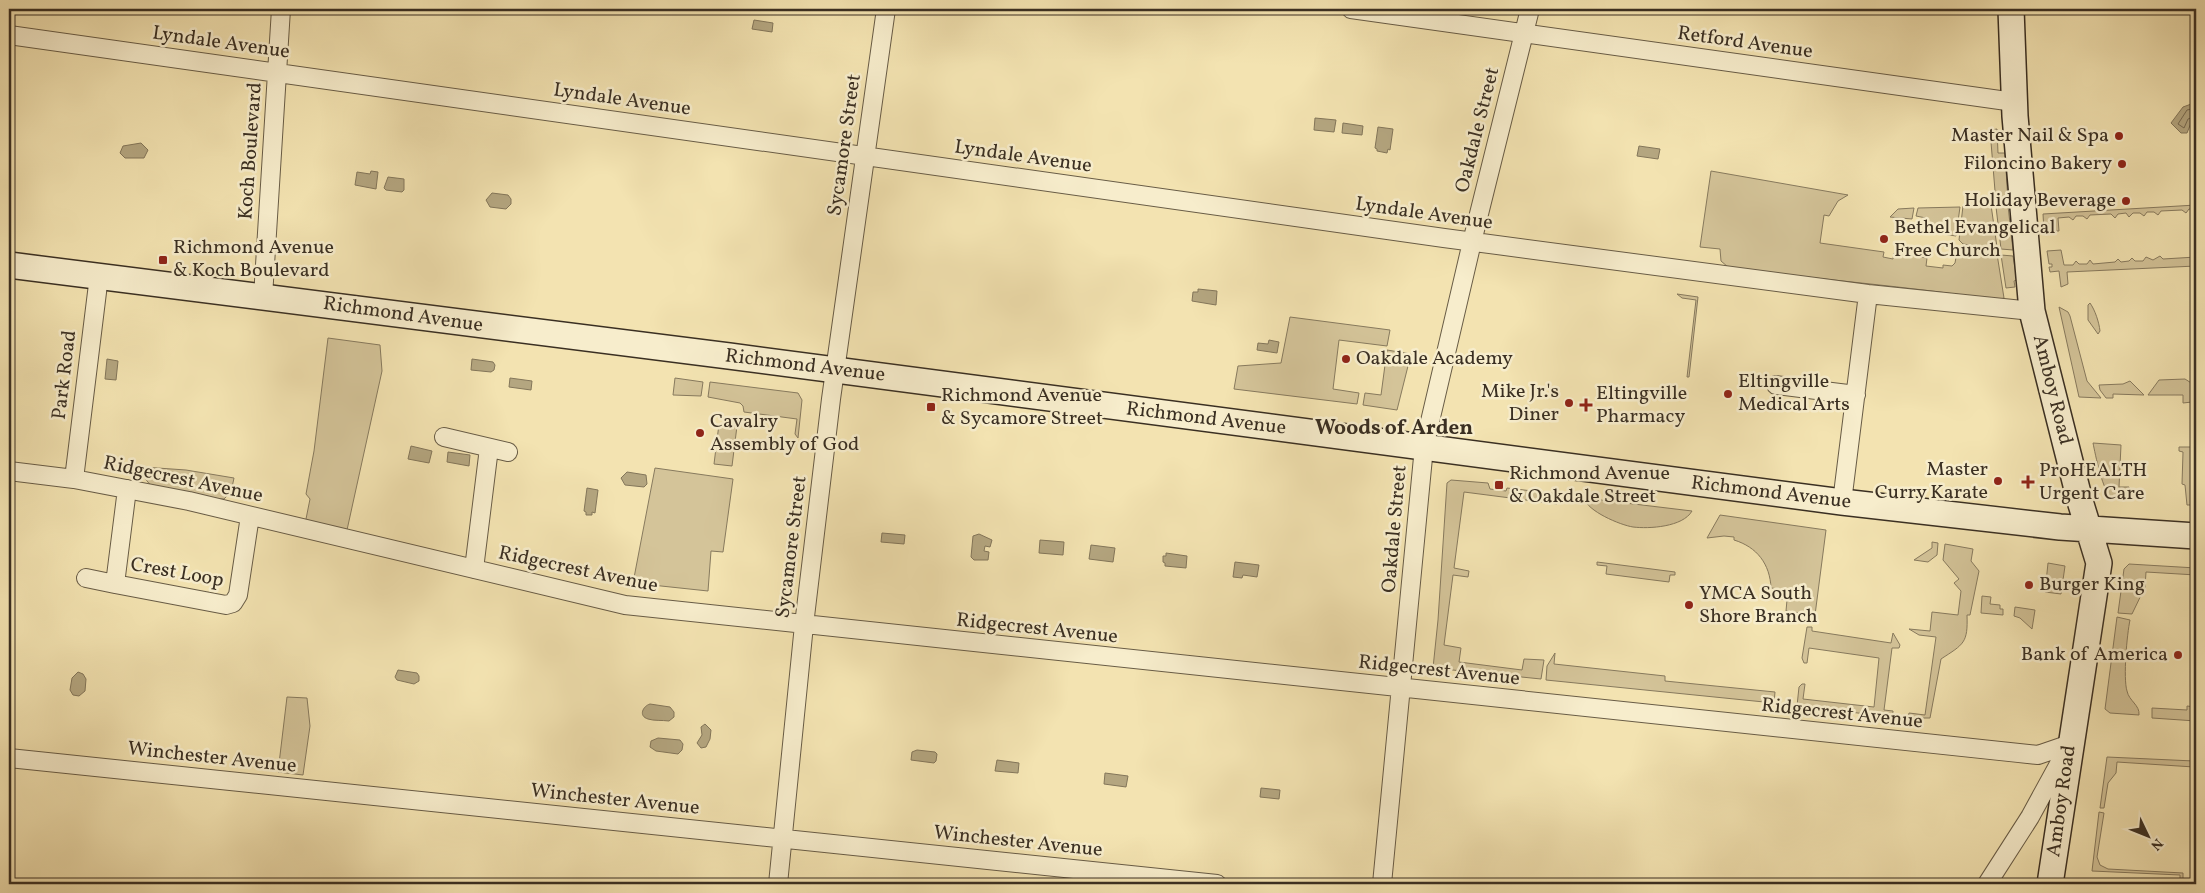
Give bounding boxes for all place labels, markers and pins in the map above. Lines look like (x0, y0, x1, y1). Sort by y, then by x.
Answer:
place label: Master Nail & Spa (1951, 122, 2109, 150)
marker: Master Nail & Spa (2113, 130, 2125, 142)
place label: Filoncino Bakery (1964, 150, 2112, 178)
marker: Filoncino Bakery (2116, 158, 2128, 170)
place label: Holiday Beverage (1964, 187, 2116, 215)
marker: Holiday Beverage (2120, 195, 2132, 207)
place label: Bethel Evangelical Free Church (1894, 214, 2055, 265)
marker: Bethel Evangelical Free Church (1878, 233, 1890, 245)
place label: Richmond Avenue & Koch Boulevard (173, 234, 334, 285)
marker: Richmond Avenue & Koch Boulevard (157, 254, 169, 266)
place label: Oakdale Academy (1356, 345, 1513, 373)
marker: Oakdale Academy (1340, 353, 1352, 365)
place label: Eltingville Medical Arts (1738, 368, 1850, 419)
place label: Mike Jr.'s Diner (1481, 378, 1559, 429)
place label: Eltingville Pharmacy (1596, 380, 1687, 431)
place label: Richmond Avenue & Sycamore Street (941, 382, 1103, 433)
marker: Eltingville Medical Arts (1722, 388, 1734, 400)
marker: Mike Jr.'s Diner (1563, 397, 1575, 409)
marker: Eltingville Pharmacy (1580, 399, 1592, 411)
marker: Richmond Avenue & Sycamore Street (925, 401, 937, 413)
place label: Cavalry Assembly of God (710, 408, 859, 459)
marker: Cavalry Assembly of God (694, 427, 706, 439)
place label: Master Curry Karate (1875, 456, 1988, 507)
place label: ProHEALTH Urgent Care (2039, 457, 2147, 508)
place label: Richmond Avenue & Oakdale Street (1509, 460, 1670, 511)
marker: Master Curry Karate (1992, 475, 2004, 487)
marker: ProHEALTH Urgent Care (2021, 475, 2035, 489)
marker: Richmond Avenue & Oakdale Street (1493, 479, 1505, 491)
place label: Burger King (2039, 571, 2145, 599)
marker: Burger King (2023, 579, 2035, 591)
place label: YMCA South Shore Branch (1699, 580, 1818, 631)
marker: YMCA South Shore Branch (1683, 599, 1695, 611)
place label: Bank of America (2021, 641, 2168, 669)
marker: Bank of America (2172, 649, 2184, 661)

